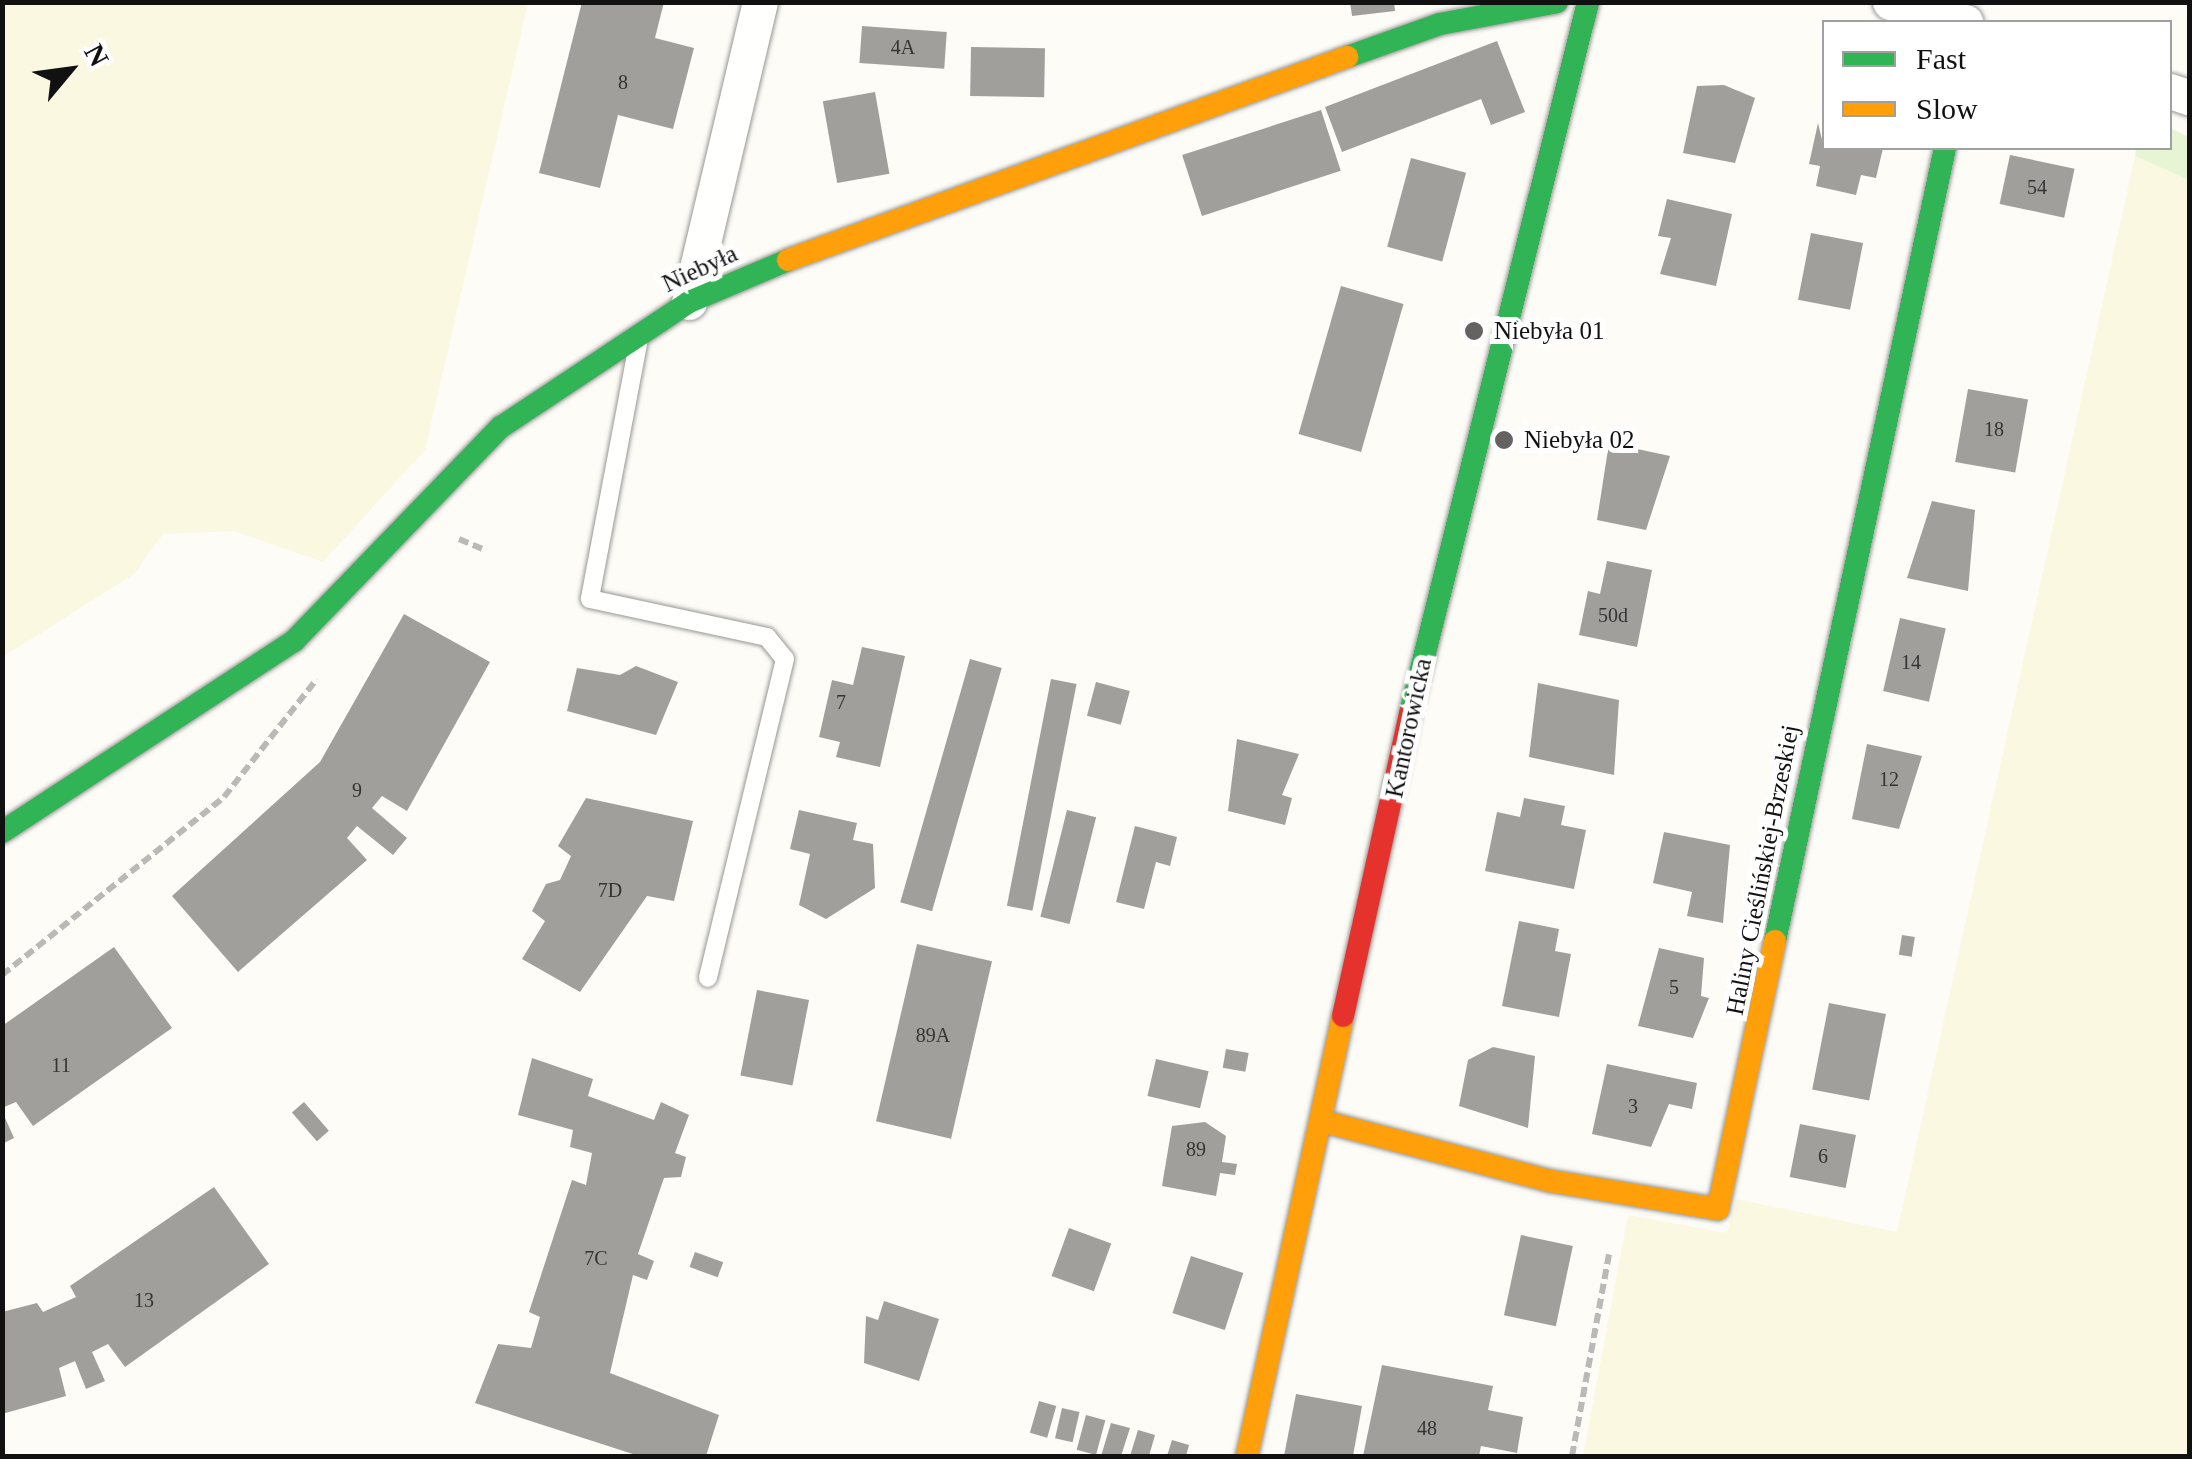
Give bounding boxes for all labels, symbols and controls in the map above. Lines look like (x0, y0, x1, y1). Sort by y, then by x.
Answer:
north arrow (20, 20, 120, 120)
legend (1822, 20, 2172, 150)
house number: 4A (891, 35, 915, 59)
text: N (78, 39, 115, 72)
text: Fast (1916, 42, 1966, 75)
house number: 8 (618, 70, 628, 94)
text: Slow (1916, 92, 1978, 125)
house number: 54 (2027, 175, 2047, 199)
street label: Niebyła (658, 239, 742, 299)
place label: Niebyła 01 (1494, 316, 1604, 346)
marker: Niebyła 01 (1463, 320, 1485, 342)
house number: 18 (1984, 417, 2004, 441)
place label: Niebyła 02 (1524, 425, 1634, 455)
marker: Niebyła 02 (1493, 429, 1515, 451)
house number: 50d (1598, 603, 1628, 627)
house number: 14 (1901, 650, 1921, 674)
street label: Kantorowicka (1380, 656, 1438, 800)
house number: 7 (836, 690, 846, 714)
street label: Haliny Cieślińskiej-Brzeskiej (1720, 722, 1806, 1018)
house number: 12 (1879, 767, 1899, 791)
house number: 9 (352, 778, 362, 802)
house number: 7D (598, 878, 622, 902)
house number: 5 (1669, 975, 1679, 999)
house number: 89A (916, 1023, 950, 1047)
house number: 11 (51, 1053, 71, 1077)
house number: 3 (1628, 1094, 1638, 1118)
house number: 89 (1186, 1137, 1206, 1161)
house number: 6 (1818, 1144, 1828, 1168)
house number: 7C (584, 1246, 608, 1270)
house number: 13 (134, 1288, 154, 1312)
house number: 48 (1417, 1416, 1437, 1440)

